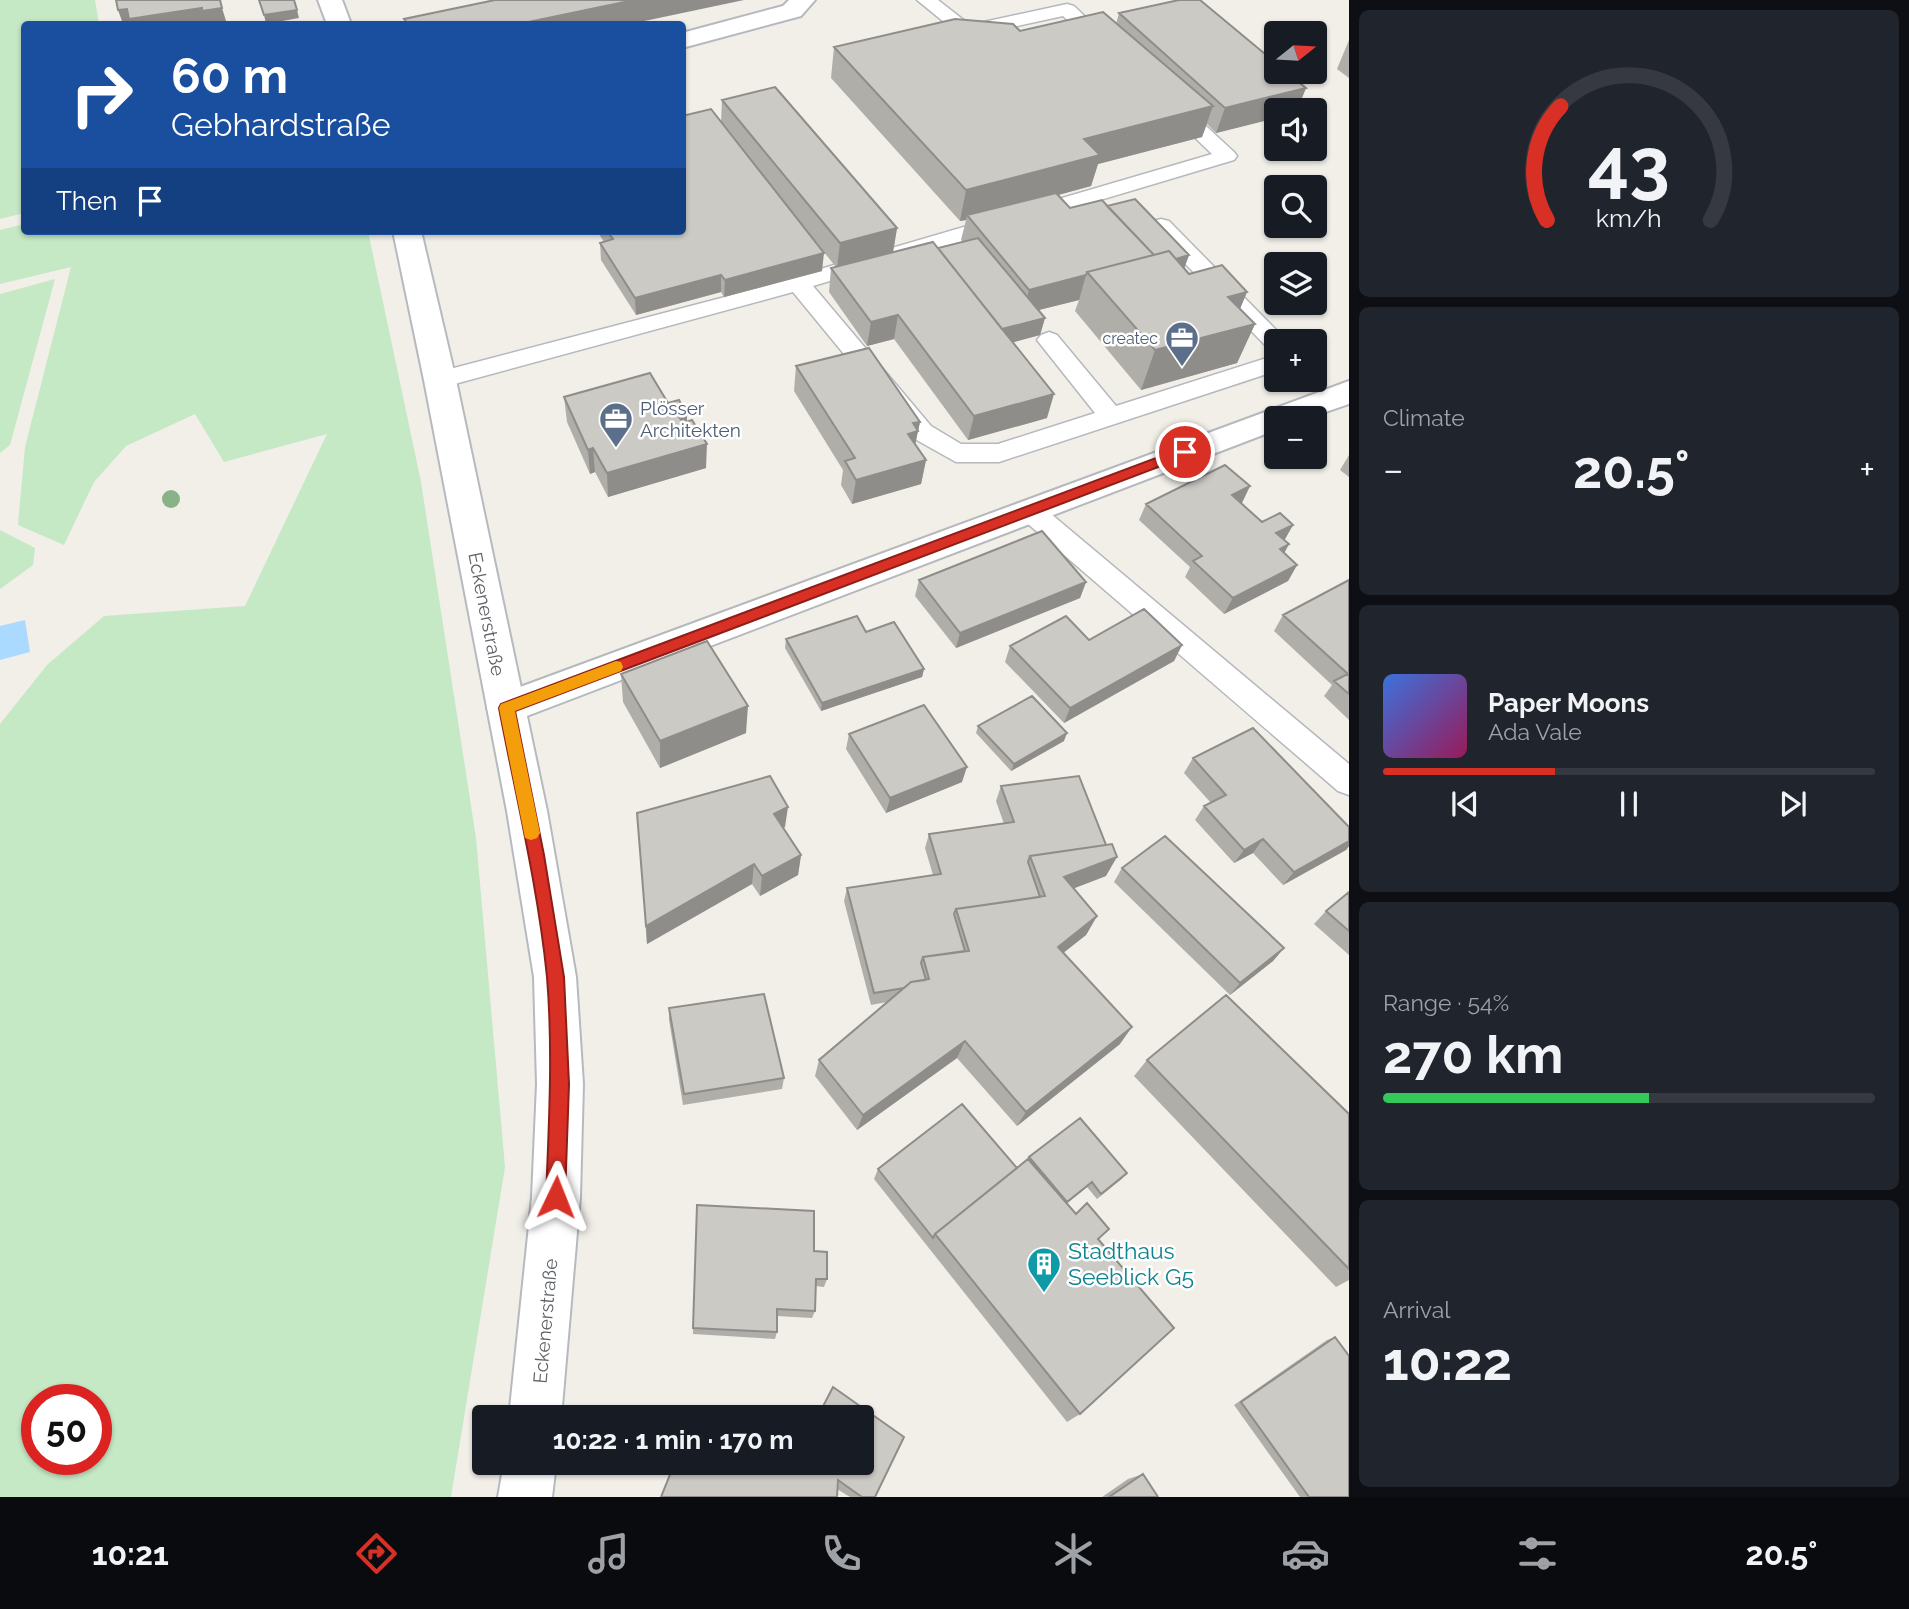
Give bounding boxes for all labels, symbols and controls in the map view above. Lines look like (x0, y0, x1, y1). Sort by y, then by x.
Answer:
north arrow (1264, 21, 1326, 84)
map controls (1264, 21, 1327, 469)
text: 60 m (171, 47, 288, 104)
icon: right (56, 49, 147, 140)
button: sound (1264, 98, 1327, 161)
text: Gebhardstraße (171, 106, 390, 143)
text: 43 (1588, 122, 1670, 207)
button: search (1264, 175, 1327, 238)
icon: arrive (131, 182, 169, 220)
text: Then (56, 186, 117, 216)
text: km/h (1596, 203, 1662, 233)
button: layers (1264, 252, 1327, 315)
office icon: createc (1163, 319, 1201, 368)
place label: createc (1102, 329, 1158, 348)
button: + (1264, 329, 1327, 392)
place label: Plösser Architekten (640, 397, 741, 441)
office icon: Plösser Architekten (597, 400, 635, 449)
text: Climate (1383, 404, 1465, 431)
button: − (1264, 406, 1327, 469)
pin (1155, 422, 1215, 482)
icon: arrive (1166, 433, 1204, 471)
text: 20.5° (1573, 439, 1690, 500)
text: − (1383, 447, 1403, 492)
text: + (1859, 447, 1875, 492)
street label: Eckenerstraße (464, 550, 510, 678)
text: Paper Moons (1488, 688, 1649, 718)
text: Ada Vale (1488, 718, 1582, 745)
icon: previous (1446, 785, 1484, 823)
icon: pause (1610, 785, 1648, 823)
icon: next (1774, 785, 1812, 823)
text: Range · 54% (1383, 989, 1509, 1016)
text: 270 km (1383, 1024, 1563, 1085)
position arrow (519, 1160, 593, 1234)
place label: Stadthaus Seeblick G5 (1068, 1237, 1194, 1290)
building icon: Stadthaus Seeblick G5 (1025, 1245, 1063, 1294)
street label: Eckenerstraße (529, 1258, 561, 1384)
text: Arrival (1383, 1296, 1450, 1323)
text: 10:22 (1383, 1331, 1512, 1392)
speed limit sign: 50 (21, 1384, 112, 1475)
text: 10:22 · 1 min · 170 m (553, 1425, 793, 1455)
icon: directions (352, 1529, 401, 1578)
icon: music (584, 1529, 633, 1578)
icon: phone (817, 1529, 866, 1578)
icon: climate (1049, 1529, 1098, 1578)
icon: car (1281, 1529, 1330, 1578)
icon: filters (1513, 1529, 1562, 1578)
text: 10:21 (92, 1535, 169, 1572)
text: 20.5° (1746, 1535, 1817, 1572)

